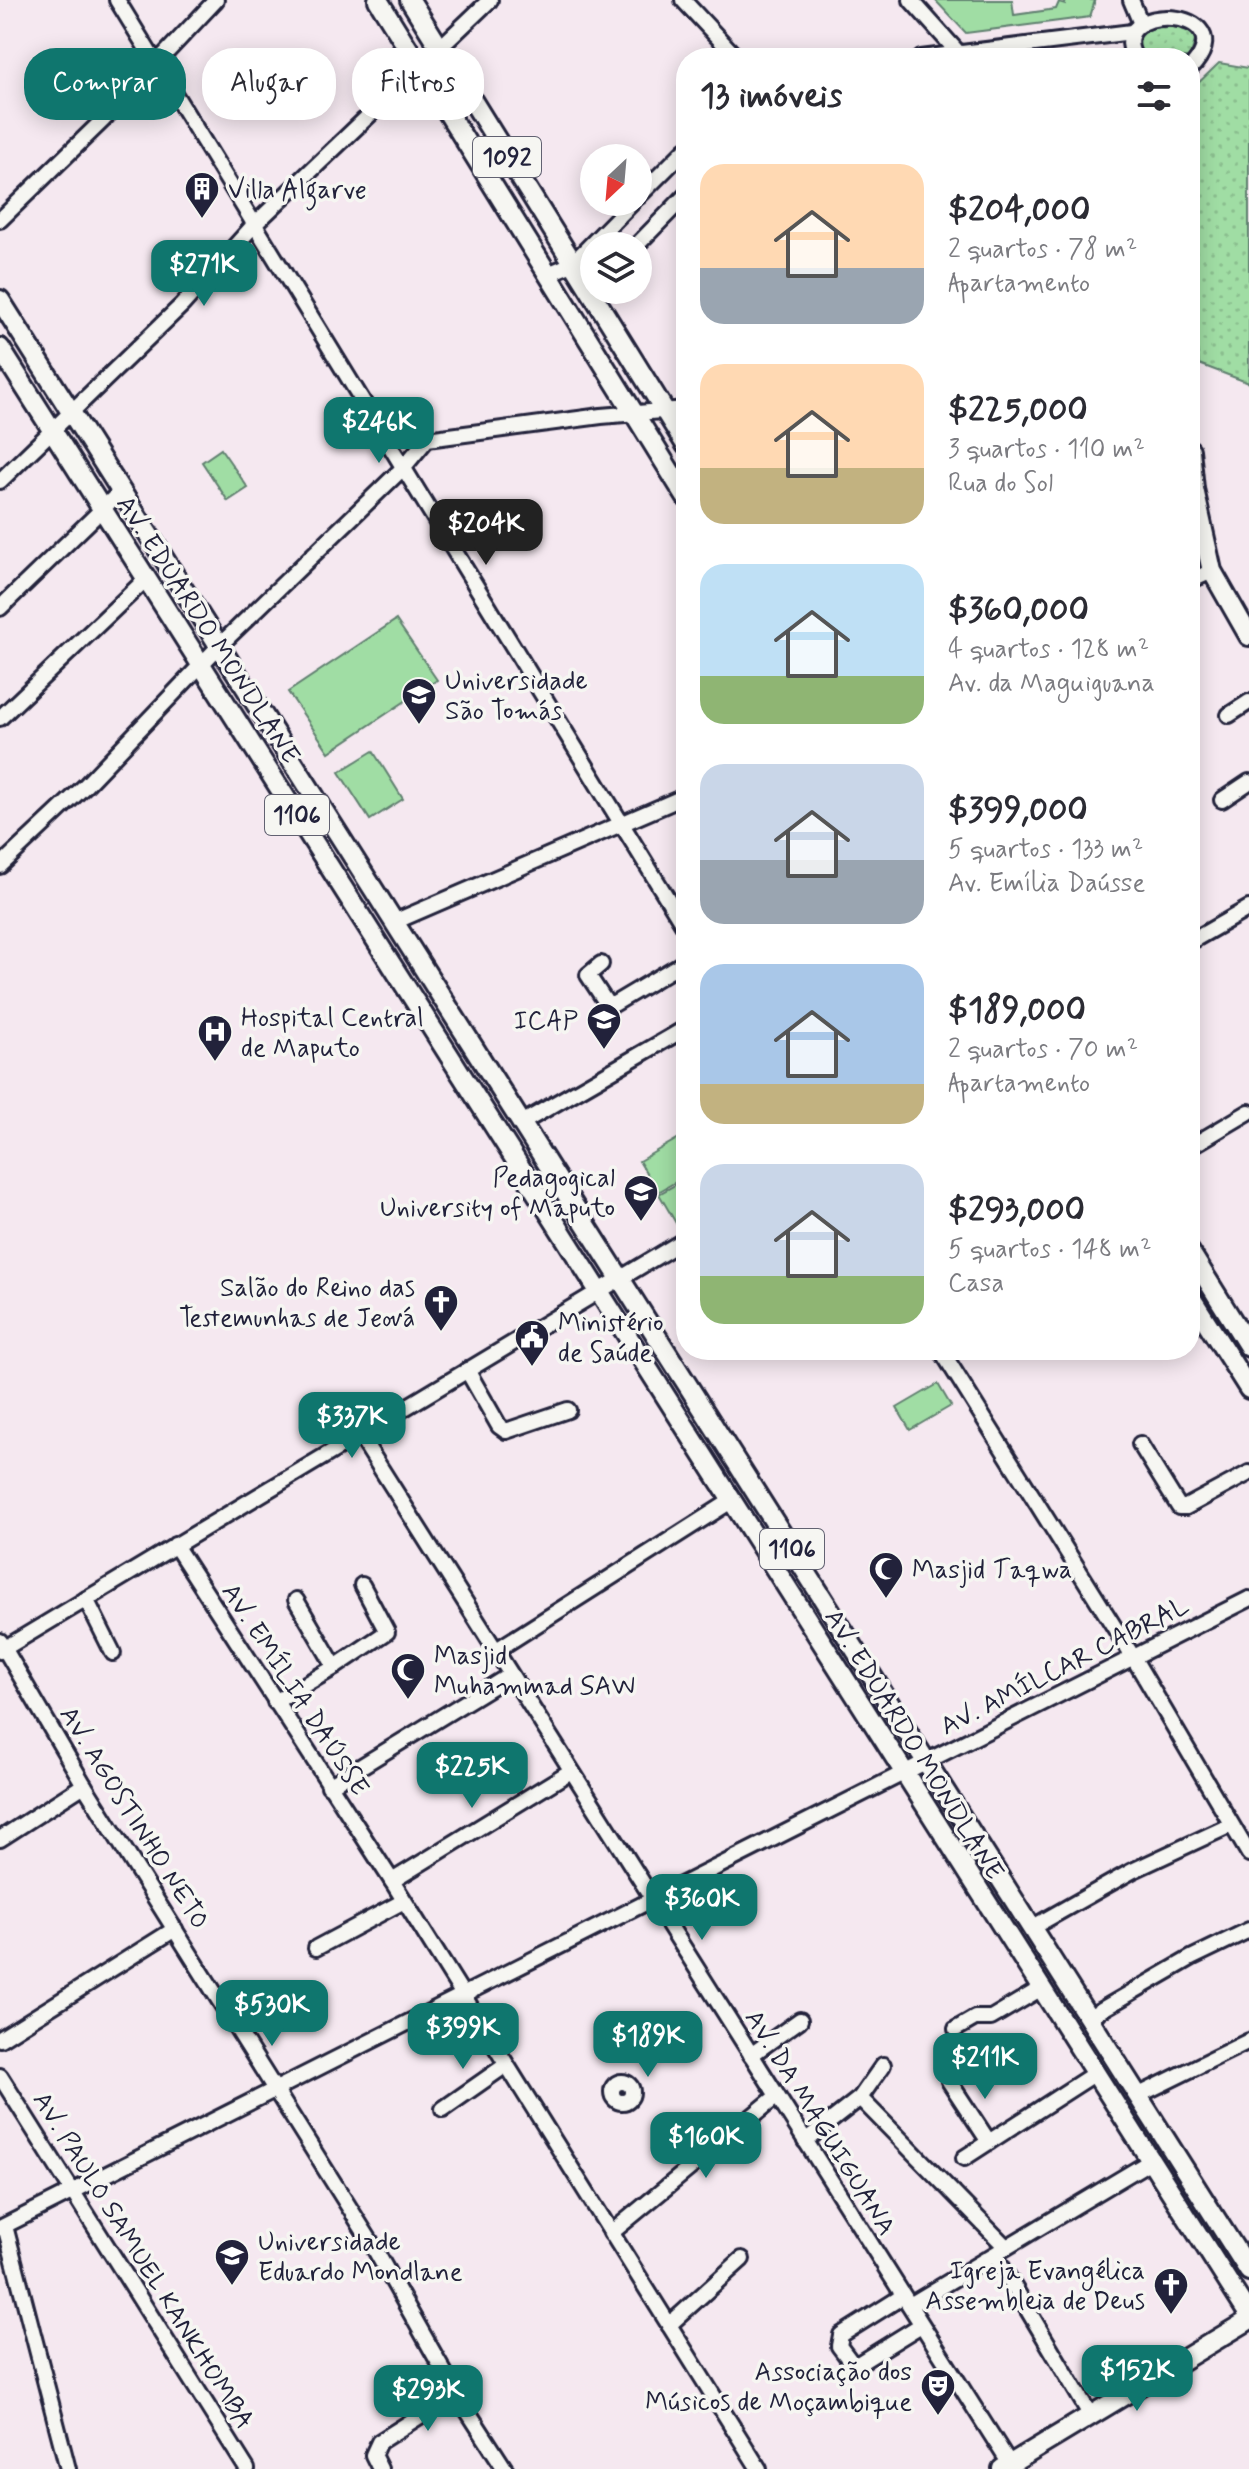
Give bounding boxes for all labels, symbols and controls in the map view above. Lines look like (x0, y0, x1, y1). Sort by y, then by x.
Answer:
chip: Comprar (24, 48, 186, 120)
chip: Alugar (202, 48, 336, 120)
chip: Filtros (352, 48, 484, 120)
text: 13 imóveis (700, 74, 842, 119)
icon: filters (1132, 74, 1176, 118)
road number: 1092 (473, 137, 541, 177)
north arrow (580, 144, 652, 216)
map controls (580, 144, 652, 304)
building icon: Villa Algarve (183, 170, 221, 220)
place label: Villa Algarve (228, 174, 367, 211)
text: $204,000 (948, 188, 1090, 233)
icon: home (764, 196, 860, 292)
button: layers (580, 232, 652, 304)
text: 2 quartos · 78 m² (948, 233, 1137, 267)
pin: $271K (148, 240, 260, 308)
text: $271K (169, 249, 239, 283)
text: Apartamento (948, 267, 1090, 301)
text: $225,000 (948, 388, 1088, 433)
icon: home (764, 396, 860, 492)
pin: $246K (323, 397, 435, 465)
text: $246K (342, 406, 416, 440)
text: 3 quartos · 110 m² (948, 433, 1145, 467)
text: Rua do Sol (948, 467, 1053, 501)
street label: AV. EDUARDO MONDLANE (108, 489, 307, 771)
pin: $204K (430, 499, 542, 567)
text: $204K (448, 508, 524, 542)
text: $360,000 (948, 588, 1089, 633)
icon: home (764, 596, 860, 692)
text: 4 quartos · 128 m² (948, 633, 1149, 667)
place label: Universidade São Tomás (445, 665, 588, 729)
text: Av. da Maguiguana (948, 667, 1155, 701)
school or university icon: Universidade São Tomás (400, 676, 438, 726)
text: $399,000 (948, 788, 1088, 833)
road number: 1106 (265, 795, 329, 835)
icon: home (764, 796, 860, 892)
text: 5 quartos · 133 m² (948, 833, 1143, 867)
text: Av. Emília Daússe (948, 867, 1145, 901)
text: $189,000 (948, 988, 1086, 1033)
icon: home (764, 996, 860, 1092)
school or university icon: ICAP (585, 1001, 623, 1051)
place label: Hospital Central de Maputo (241, 1002, 424, 1066)
place label: ICAP (514, 1005, 578, 1039)
hospital icon: Hospital Central de Maputo (196, 1013, 234, 1063)
text: 2 quartos · 70 m² (948, 1033, 1138, 1067)
text: Apartamento (948, 1067, 1090, 1101)
place label: Pedagogical University of Maputo (380, 1162, 615, 1226)
school or university icon: Pedagogical University of Maputo (622, 1173, 660, 1223)
text: $293,000 (948, 1188, 1085, 1233)
icon: home (764, 1196, 860, 1292)
text: 5 quartos · 148 m² (948, 1233, 1152, 1267)
text: Casa (948, 1267, 1004, 1301)
place label: Salão do Reino das Testemunhas de Jeová (179, 1272, 415, 1336)
church icon: Salão do Reino das Testemunhas de Jeová (422, 1283, 460, 1333)
place label: Ministério de Saúde (558, 1307, 664, 1371)
public building icon: Ministério de Saúde (513, 1318, 551, 1368)
pin: $337K (296, 1392, 408, 1460)
text: $337K (317, 1401, 387, 1435)
road number: 1106 (760, 1529, 824, 1569)
mosque icon: Masjid Taqwa (867, 1550, 905, 1600)
place label: Masjid Taqwa (912, 1554, 1072, 1588)
street label: AV. EMÍLIA DAÚSSE (213, 1577, 377, 1803)
street label: AV. AMÍLCAR CABRAL (934, 1588, 1195, 1744)
street label: AV. EDUARDO MONDLANE (816, 1603, 1011, 1887)
place label: Masjid Muhammad SAW (434, 1640, 635, 1704)
mosque icon: Masjid Muhammad SAW (389, 1651, 427, 1701)
street label: AV. AGOSTINHO NETO (51, 1700, 216, 1936)
pin: $225K (416, 1742, 528, 1810)
text: $225K (435, 1751, 509, 1785)
pin: $360K (646, 1874, 758, 1942)
text: $360K (664, 1883, 740, 1917)
pin: $530K (216, 1980, 328, 2048)
text: $530K (234, 1989, 310, 2023)
pin: $399K (407, 2003, 519, 2071)
street label: AV. DA MAGUIGUANA (736, 2004, 903, 2242)
pin: $189K (592, 2011, 704, 2079)
text: $399K (426, 2012, 500, 2046)
text: $189K (611, 2020, 685, 2054)
pin: $211K (929, 2033, 1041, 2101)
text: $211K (951, 2042, 1019, 2076)
street label: AV. PAULO SAMUEL KANKHOMBA (24, 2086, 261, 2436)
pin: $160K (650, 2112, 762, 2180)
text: $160K (668, 2121, 744, 2155)
place label: Universidade Eduardo Mondlane (258, 2226, 463, 2290)
school or university icon: Universidade Eduardo Mondlane (213, 2237, 251, 2287)
place label: Igreja Evangélica Assembleia de Deus (925, 2255, 1145, 2319)
church icon: Igreja Evangélica Assembleia de Deus (1152, 2266, 1190, 2316)
pin: $152K (1081, 2345, 1193, 2413)
text: $152K (1100, 2354, 1174, 2388)
place label: Associação dos Músicos de Moçambique (645, 2356, 912, 2420)
pin: $293K (372, 2365, 484, 2433)
theatre icon: Associação dos Músicos de Moçambique (919, 2367, 957, 2417)
text: $293K (392, 2374, 464, 2408)

